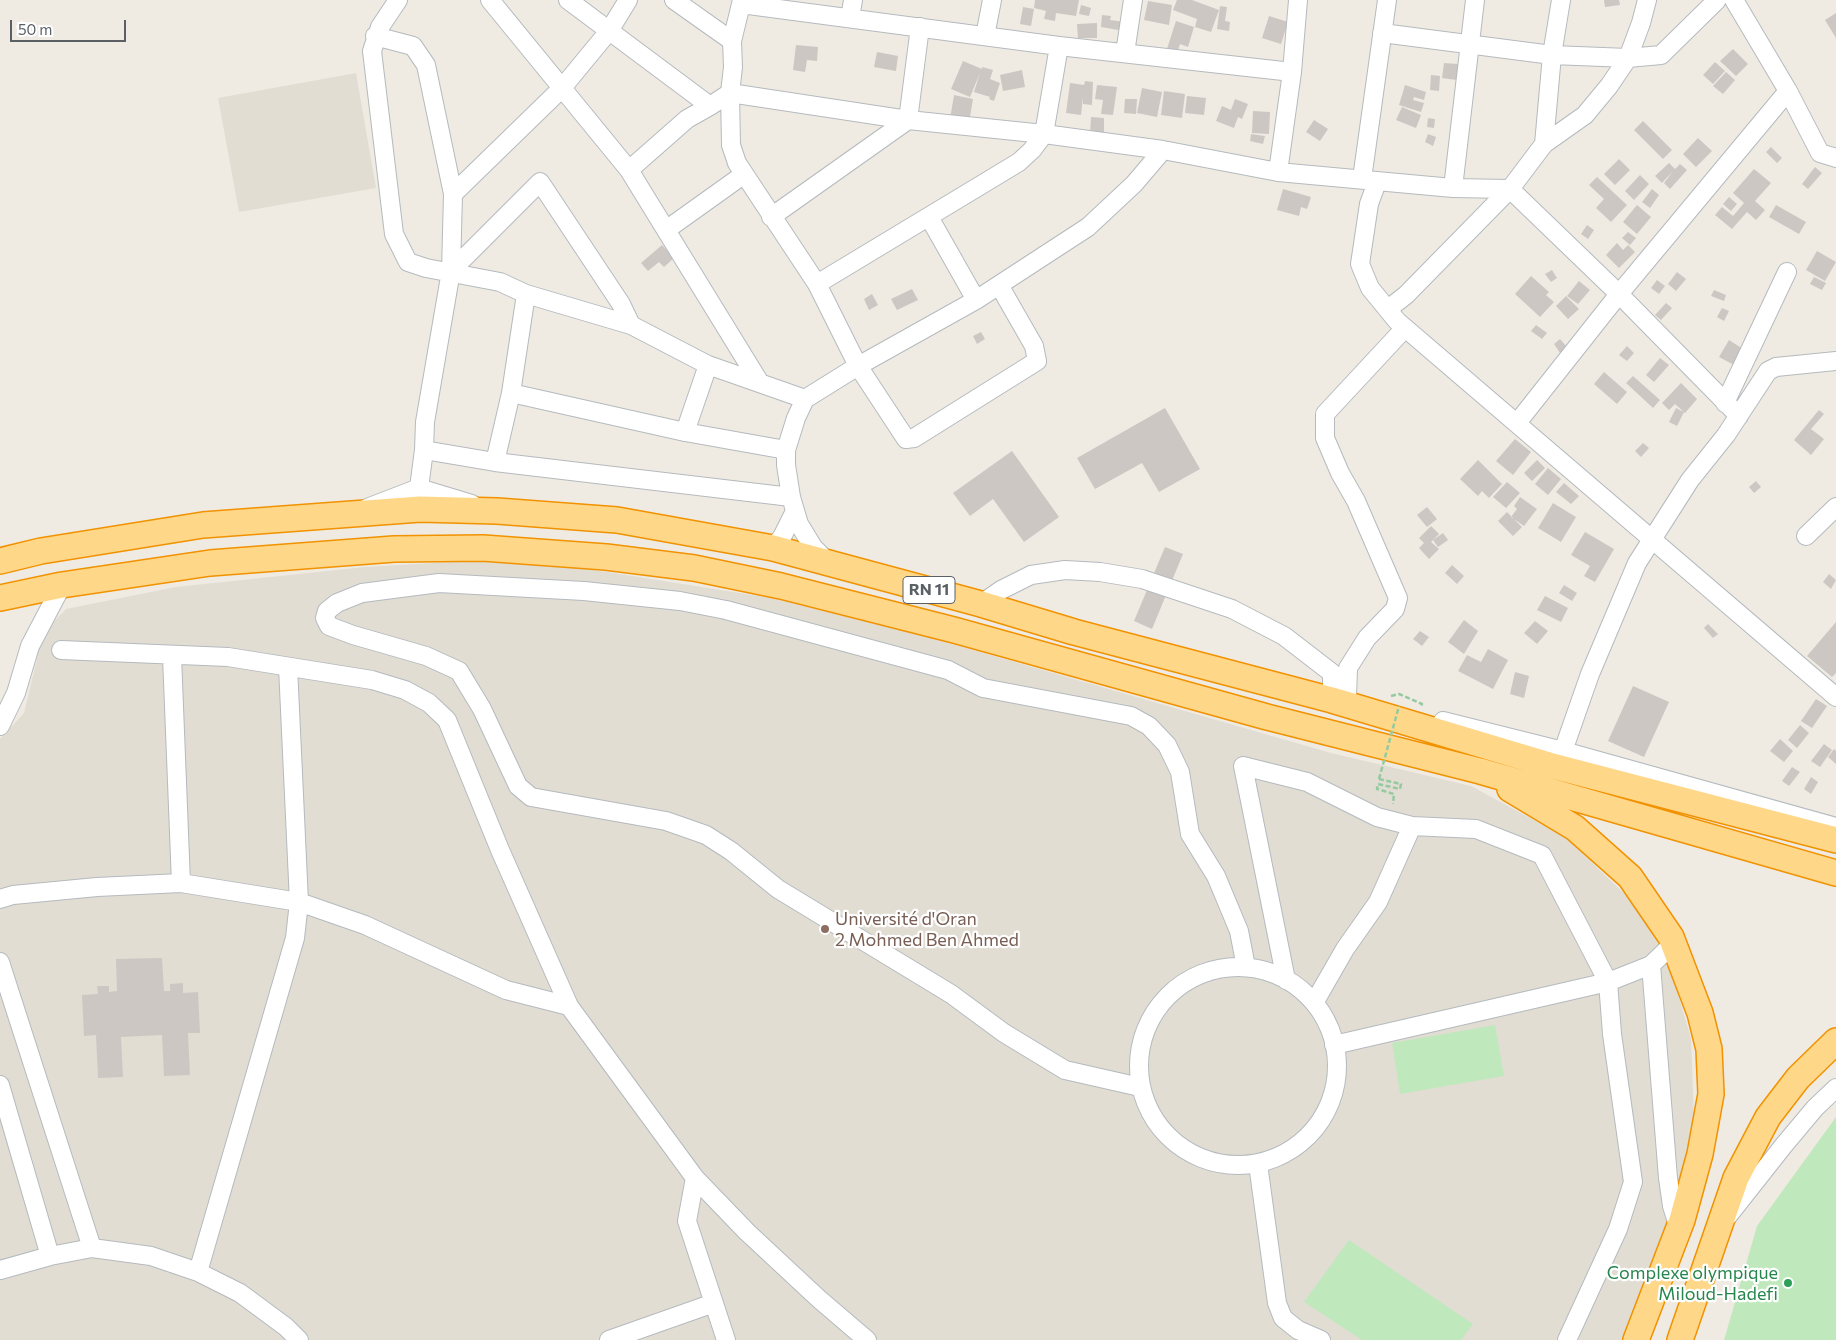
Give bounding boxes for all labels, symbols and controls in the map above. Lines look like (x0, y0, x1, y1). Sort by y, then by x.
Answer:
scale bar (12, 10, 129, 42)
text: 50 m (18, 20, 52, 38)
road number: RN 11 (903, 576, 955, 604)
place label: Université d'Oran 2 Mohmed Ben Ahmed (835, 908, 1019, 951)
marker: Université d'Oran 2 Mohmed Ben Ahmed (819, 923, 831, 935)
place label: Complexe olympique Miloud-Hadefi (1607, 1262, 1778, 1304)
marker: Complexe olympique Miloud-Hadefi (1782, 1277, 1794, 1289)

